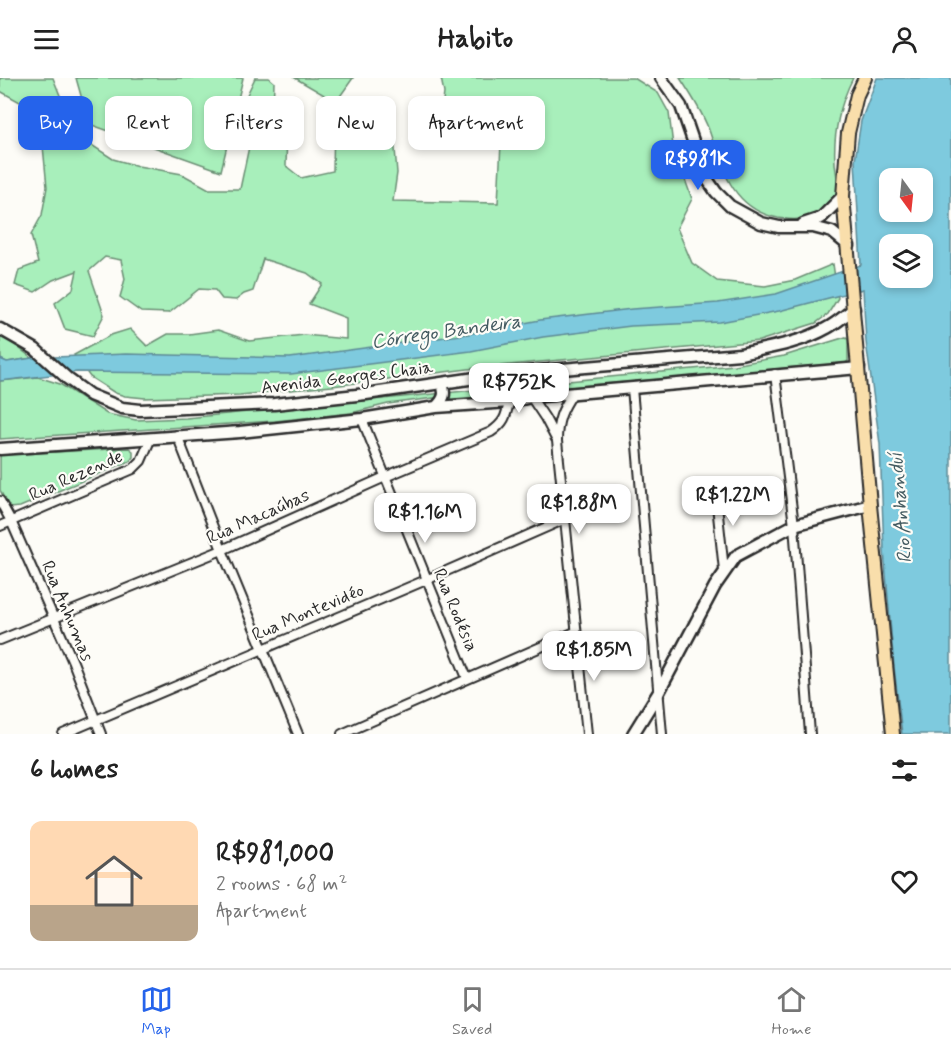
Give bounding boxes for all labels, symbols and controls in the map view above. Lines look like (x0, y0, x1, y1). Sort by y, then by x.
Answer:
text: Habito (438, 22, 513, 57)
icon: menu (30, 23, 63, 56)
icon: person (888, 23, 921, 56)
chip: Buy (18, 96, 93, 150)
chip: Rent (105, 96, 192, 150)
chip: Filters (204, 96, 304, 150)
chip: New (316, 96, 396, 150)
chip: Apartment (408, 96, 545, 150)
pin: R$981K (649, 140, 747, 191)
text: R$981K (665, 146, 731, 173)
north arrow (879, 168, 933, 222)
map controls (879, 168, 933, 288)
button: layers (879, 234, 933, 288)
water label: Córrego Bandeira (370, 308, 523, 358)
street label: Avenida Georges Chaia (260, 356, 435, 401)
pin: R$752K (470, 363, 568, 414)
text: R$752K (483, 369, 555, 396)
street label: Rua Rezende (25, 445, 127, 507)
water label: Rio Anhanduí (883, 449, 919, 564)
pin: R$1.22M (678, 476, 788, 527)
text: R$1.22M (696, 482, 770, 509)
street label: Rua Macaúbas (203, 484, 313, 550)
pin: R$1.88M (524, 484, 634, 535)
text: R$1.88M (541, 490, 617, 517)
pin: R$1.16M (370, 493, 480, 544)
text: R$1.16M (388, 499, 462, 526)
street label: Rua Anhumas (35, 557, 99, 665)
street label: Rua Rodésia (427, 565, 483, 655)
street label: Rua Montevidéo (248, 579, 368, 647)
pin: R$1.85M (539, 631, 649, 682)
text: R$1.85M (556, 637, 632, 664)
text: 6 homes (30, 753, 118, 787)
icon: filters (888, 754, 921, 787)
text: R$981,000 (216, 837, 334, 871)
icon: home (78, 845, 150, 917)
icon: heart (888, 865, 921, 898)
text: 2 rooms · 68 m² (216, 871, 347, 898)
text: Apartment (216, 898, 307, 925)
tab: Map (140, 983, 173, 1040)
tab: Saved (452, 983, 492, 1040)
tab: Home (772, 983, 811, 1040)

